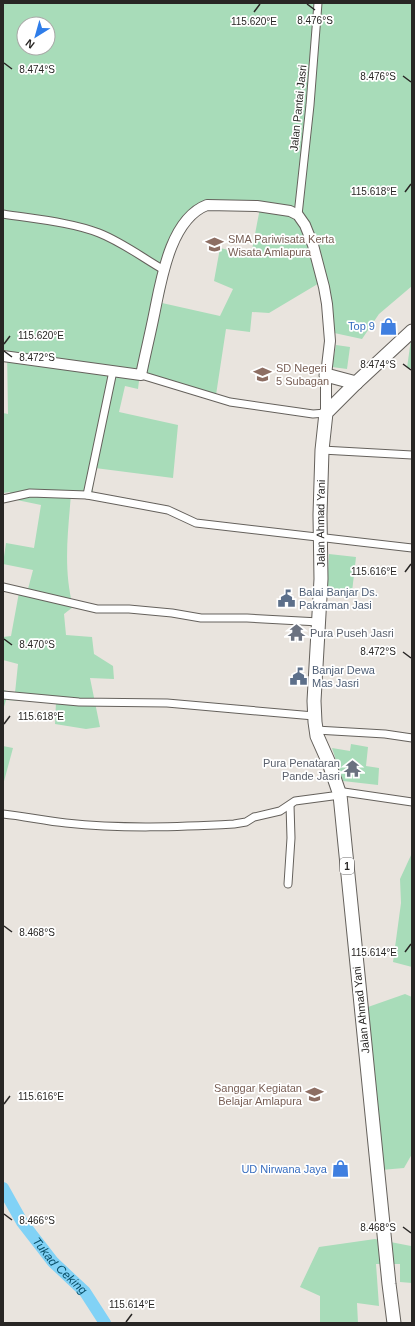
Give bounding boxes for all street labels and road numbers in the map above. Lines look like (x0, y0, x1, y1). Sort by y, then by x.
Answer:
street label: Jalan Pantai Jasri (287, 64, 309, 152)
street label: Jalan Ahmad Yani (314, 479, 327, 567)
road number: 1 (340, 858, 354, 874)
street label: Jalan Ahmad Yani (350, 966, 372, 1054)

